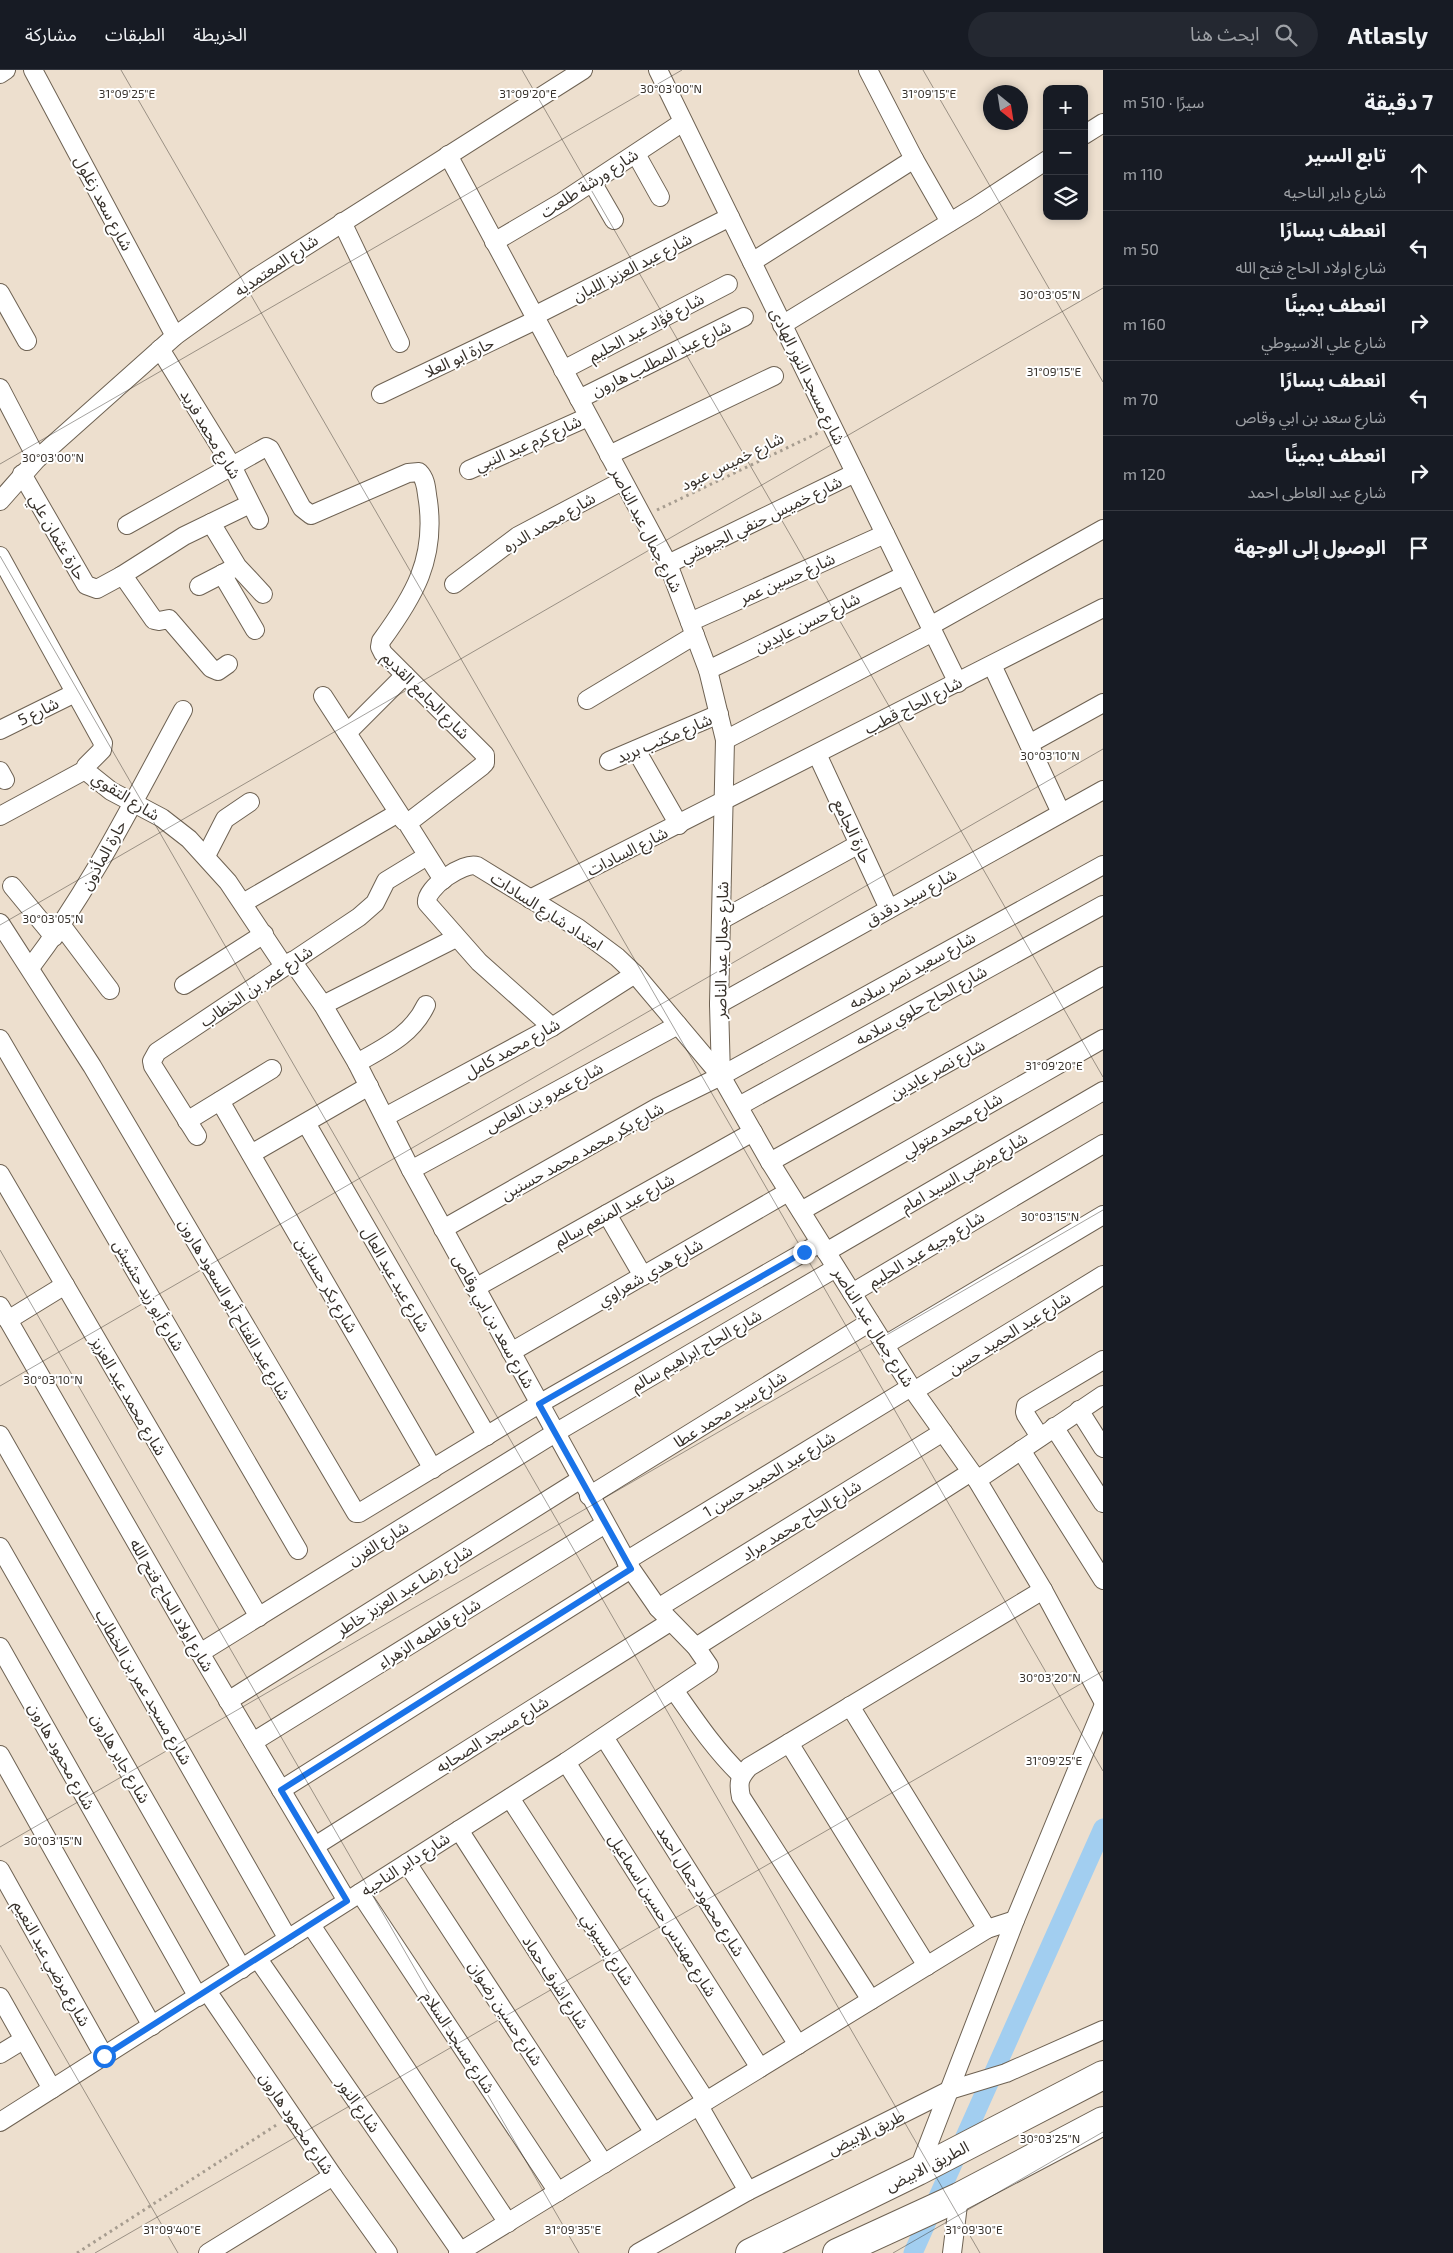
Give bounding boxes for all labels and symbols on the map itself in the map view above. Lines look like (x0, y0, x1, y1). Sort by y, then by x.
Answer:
text: 30°03'00"N (640, 81, 702, 95)
north arrow (983, 85, 1028, 130)
text: 31°09'25"E (99, 86, 156, 100)
text: 31°09'20"E (499, 86, 557, 100)
text: 31°09'15"E (902, 86, 957, 100)
street label: شارع ورشة طلعت (536, 144, 643, 225)
street label: شارع سعد زغلول (68, 152, 137, 255)
street label: شارع عبد العزيز اللبان (569, 228, 696, 308)
street label: شارع المعتمديه (230, 230, 323, 303)
text: 30°03'05"N (1019, 287, 1081, 301)
street label: شارع فؤاد عبد الحليم (585, 288, 709, 369)
street label: شارع مسجد النور الهادى (763, 304, 850, 449)
street label: شارع عبد المطلب هارون (588, 316, 735, 403)
street label: حارة ابو العلا (421, 332, 497, 382)
text: 31°09'15"E (1027, 364, 1082, 378)
street label: شارع محمد فريد (174, 386, 246, 484)
street label: شارع كرم عبد النبي (472, 411, 586, 478)
street label: شارع خميس عبود (677, 427, 788, 497)
text: 30°03'00"N (22, 450, 84, 464)
street label: شارع جمال عبد الناصر (604, 463, 687, 597)
street label: شارع خميس حنفي الجيوشي (677, 471, 846, 570)
street label: شارع محمد الدره (499, 488, 600, 559)
street label: حارة عثمان علي (23, 490, 91, 585)
street label: شارع حسين عمر (735, 548, 839, 611)
street label: شارع حسن عابدين (751, 588, 864, 659)
street label: شارع الجامع القديم (376, 647, 474, 745)
street label: شارع الحاج قطب (861, 672, 967, 741)
street label: شارع 5 (14, 693, 63, 732)
street label: شارع مكتب بريد (613, 709, 716, 770)
text: 30°03'10"N (1020, 748, 1080, 762)
street label: شارع التقوي (87, 767, 164, 827)
street label: حارة الجامع (827, 795, 877, 868)
street label: حارة المأذون (76, 816, 130, 894)
street label: شارع السادات (583, 822, 672, 883)
street label: شارع سيد دقدق (862, 864, 961, 933)
street label: امتداد شارع السادات (485, 867, 607, 957)
street label: شارع جمال عبد الناصر (710, 881, 735, 1020)
text: 30°03'05"N (22, 911, 84, 925)
street label: شارع سعيد نصر سلامه (845, 927, 980, 1016)
street label: شارع عمر بن الخطاب (196, 941, 318, 1034)
street label: شارع الحاج حلوي سلامه (852, 961, 992, 1052)
street label: شارع محمد كامل (461, 1014, 565, 1085)
street label: شارع نصر عابدين (886, 1035, 990, 1106)
street label: شارع عمرو بن العاص (482, 1058, 608, 1139)
text: 31°09'20"E (1025, 1058, 1083, 1072)
street label: شارع محمد متولي (898, 1088, 1007, 1164)
street label: شارع بكر محمد محمد حسنين (497, 1098, 668, 1207)
street label: شارع مرضي السيد امام (897, 1128, 1032, 1219)
street label: شارع عبد المنعم سالم (550, 1169, 679, 1254)
street label: شارع وجيه عبد الحليم (864, 1206, 989, 1294)
text: 30°03'15"N (1021, 1209, 1079, 1223)
street label: شارع عبد الفتاح أبو السعود هارون (172, 1215, 295, 1405)
street label: شارع عيد عبد العال (355, 1223, 434, 1337)
street label: شارع بكر حسانين (289, 1234, 362, 1338)
street label: شارع هدي شعراوي (594, 1234, 708, 1313)
street label: شارع أبو زيد حشيش (106, 1236, 189, 1356)
route end (793, 1241, 816, 1264)
street label: شارع سعد بن ابي وقاص (446, 1250, 539, 1393)
street label: شارع جمال عبد الناصر (826, 1263, 919, 1392)
street label: شارع عبد الحميد حسن (944, 1287, 1075, 1381)
street label: شارع الحاج ابراهيم سالم (627, 1305, 766, 1398)
street label: شارع محمد عبد العزيز (84, 1332, 171, 1460)
street label: شارع سيد محمد عطا (670, 1366, 792, 1454)
text: 30°03'10"N (23, 1372, 83, 1386)
street label: شارع عبد الحميد حسن 1 (699, 1427, 840, 1524)
street label: شارع الحاج محمد مراد (738, 1475, 866, 1567)
street label: شارع الفرن (344, 1517, 414, 1572)
street label: شارع اولاد الحاج فتح الله (123, 1535, 218, 1677)
street label: شارع رضا عبد العزيز خاطر (331, 1540, 477, 1643)
street label: شارع فاطمه الزهراء (374, 1593, 486, 1675)
street label: شارع مسجد عمر بن الخطاب (89, 1606, 197, 1770)
text: 30°03'20"N (1019, 1670, 1081, 1684)
street label: شارع مسجد الصحابه (432, 1691, 554, 1779)
street label: شارع محمود هارون (22, 1699, 100, 1814)
street label: شارع جابر هارون (85, 1709, 155, 1808)
text: 31°09'25"E (1026, 1753, 1083, 1767)
street label: شارع محمود جمال احمد (650, 1822, 749, 1962)
street label: شارع داير الناحيه (357, 1828, 455, 1903)
street label: شارع مهندس حسين اسماعيل (602, 1830, 721, 2002)
text: 30°03'15"N (24, 1833, 82, 1847)
street label: شارع مرضي عبد النعيم (6, 1896, 95, 2031)
street label: شارع بسيوني (575, 1909, 639, 1991)
street label: شارع اشرف حماد (516, 1932, 594, 2034)
street label: شارع حسين رضوان (462, 1957, 547, 2071)
street label: شارع مسجد السلام (416, 1987, 499, 2099)
route start (93, 2045, 116, 2068)
street label: شارع محمود هارون (253, 2068, 339, 2180)
street label: شارع النور (330, 2073, 385, 2138)
street label: طريق الابيض (824, 2105, 908, 2160)
text: 30°03'25"N (1020, 2131, 1080, 2145)
street label: الطريق الابيض (882, 2136, 973, 2197)
text: 31°09'40"E (143, 2222, 201, 2236)
text: 31°09'35"E (545, 2222, 602, 2236)
text: 31°09'30"E (945, 2222, 1003, 2236)

